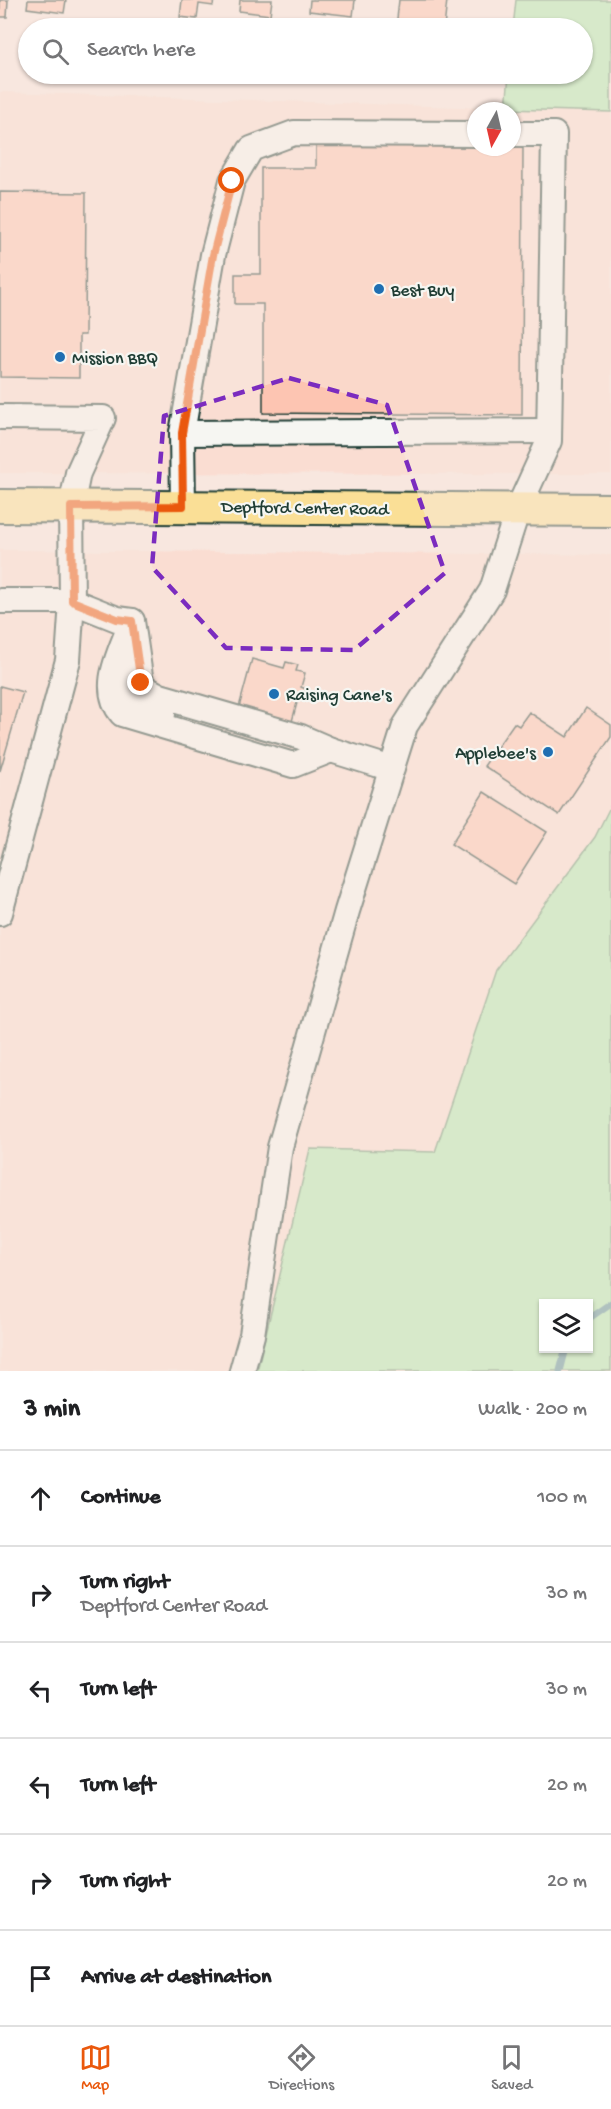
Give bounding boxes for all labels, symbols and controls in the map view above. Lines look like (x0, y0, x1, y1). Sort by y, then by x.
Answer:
search box (18, 18, 593, 84)
icon: search (39, 35, 72, 68)
text: Search here (87, 38, 195, 64)
north arrow (467, 102, 521, 156)
route start (218, 167, 244, 193)
place label: Best Buy (390, 281, 454, 302)
marker: Best Buy (372, 282, 386, 296)
place label: Mission BBQ (72, 349, 158, 370)
marker: Mission BBQ (53, 350, 67, 364)
street label: Deptford Center Road (220, 498, 390, 521)
route end (127, 669, 153, 695)
place label: Raising Cane's (286, 686, 393, 707)
marker: Raising Cane's (267, 687, 281, 701)
place label: Applebee's (455, 744, 537, 765)
marker: Applebee's (541, 745, 555, 759)
map controls (539, 1299, 593, 1353)
button: layers (539, 1299, 593, 1353)
text: 3 min (24, 1395, 80, 1426)
text: Walk · 200 m (478, 1399, 587, 1422)
icon: ahead (24, 1482, 57, 1515)
text: Continue (81, 1485, 161, 1511)
text: 100 m (537, 1487, 587, 1510)
text: Turn right (81, 1570, 169, 1596)
icon: right (24, 1578, 57, 1611)
text: 30 m (546, 1583, 587, 1606)
text: Deptford Center Road (81, 1596, 267, 1619)
icon: left (24, 1674, 57, 1707)
text: Turn left (81, 1677, 155, 1703)
text: 30 m (546, 1679, 587, 1702)
icon: left (24, 1770, 57, 1803)
text: Turn left (81, 1773, 155, 1799)
text: 20 m (547, 1775, 587, 1798)
icon: right (24, 1866, 57, 1899)
text: Turn right (81, 1869, 169, 1895)
text: 20 m (547, 1871, 587, 1894)
icon: arrive (24, 1962, 57, 1995)
text: Arrive at destination (81, 1965, 271, 1991)
tab: Map (79, 2041, 112, 2096)
tab: Directions (269, 2041, 334, 2096)
tab: Saved (491, 2041, 532, 2096)

